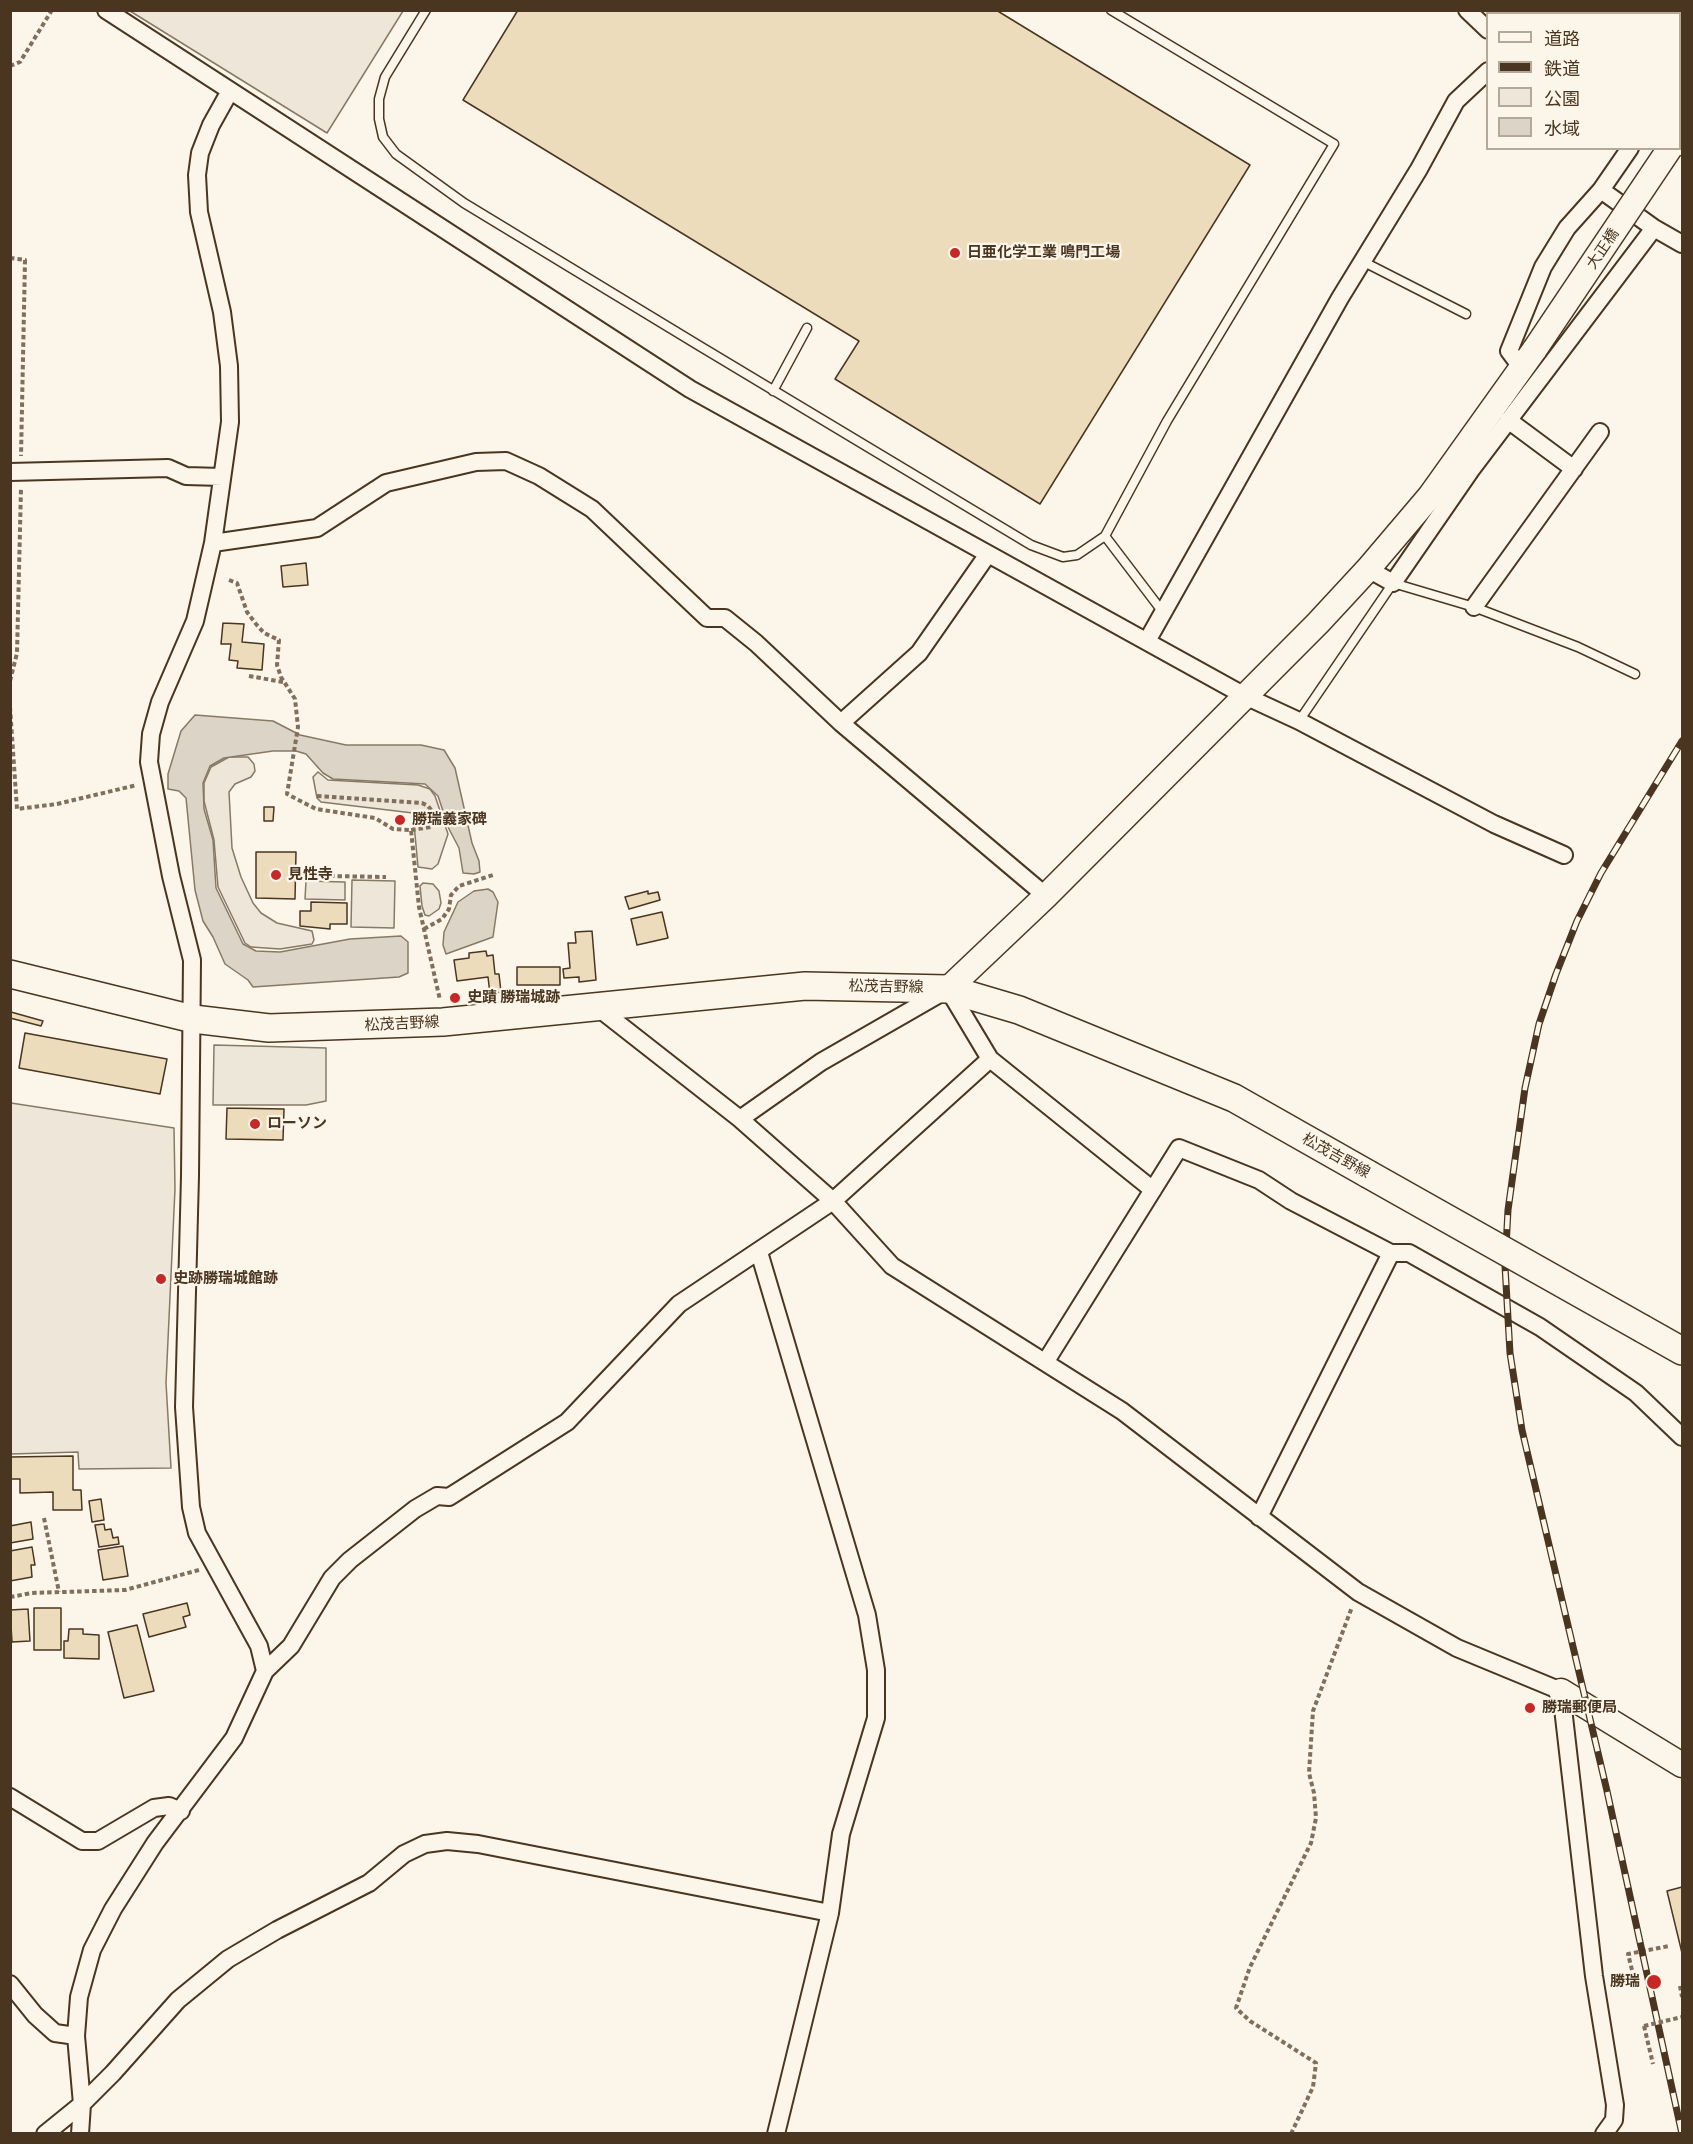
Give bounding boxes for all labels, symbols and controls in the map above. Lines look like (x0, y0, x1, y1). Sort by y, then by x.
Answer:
legend (1486, 12, 1681, 150)
text: 道路 (1544, 28, 1580, 50)
text: 鉄道 (1544, 58, 1580, 80)
text: 公園 (1544, 88, 1580, 110)
text: 水域 (1544, 118, 1580, 140)
street label: 大正橋 (1583, 225, 1623, 273)
place label: 日亜化学工業 鳴門工場 (967, 244, 1120, 262)
marker: 日亜化学工業 鳴門工場 (948, 246, 962, 260)
place label: 勝瑞義家碑 (412, 811, 487, 829)
marker: 勝瑞義家碑 (393, 813, 407, 827)
place label: 見性寺 (288, 866, 333, 884)
marker: 見性寺 (269, 868, 283, 882)
street label: 松茂吉野線 (848, 977, 924, 997)
place label: 史蹟 勝瑞城跡 (467, 989, 560, 1007)
marker: 史蹟 勝瑞城跡 (448, 991, 462, 1005)
street label: 松茂吉野線 (364, 1013, 440, 1035)
place label: ローソン (267, 1115, 327, 1133)
marker: ローソン (248, 1117, 262, 1131)
street label: 松茂吉野線 (1299, 1130, 1373, 1182)
place label: 史跡勝瑞城館跡 (173, 1270, 278, 1288)
marker: 史跡勝瑞城館跡 (154, 1272, 168, 1286)
place label: 勝瑞郵便局 (1542, 1699, 1617, 1717)
marker: 勝瑞郵便局 (1523, 1701, 1537, 1715)
place label: 勝瑞 (1610, 1973, 1640, 1991)
marker: 勝瑞 (1645, 1973, 1663, 1991)

